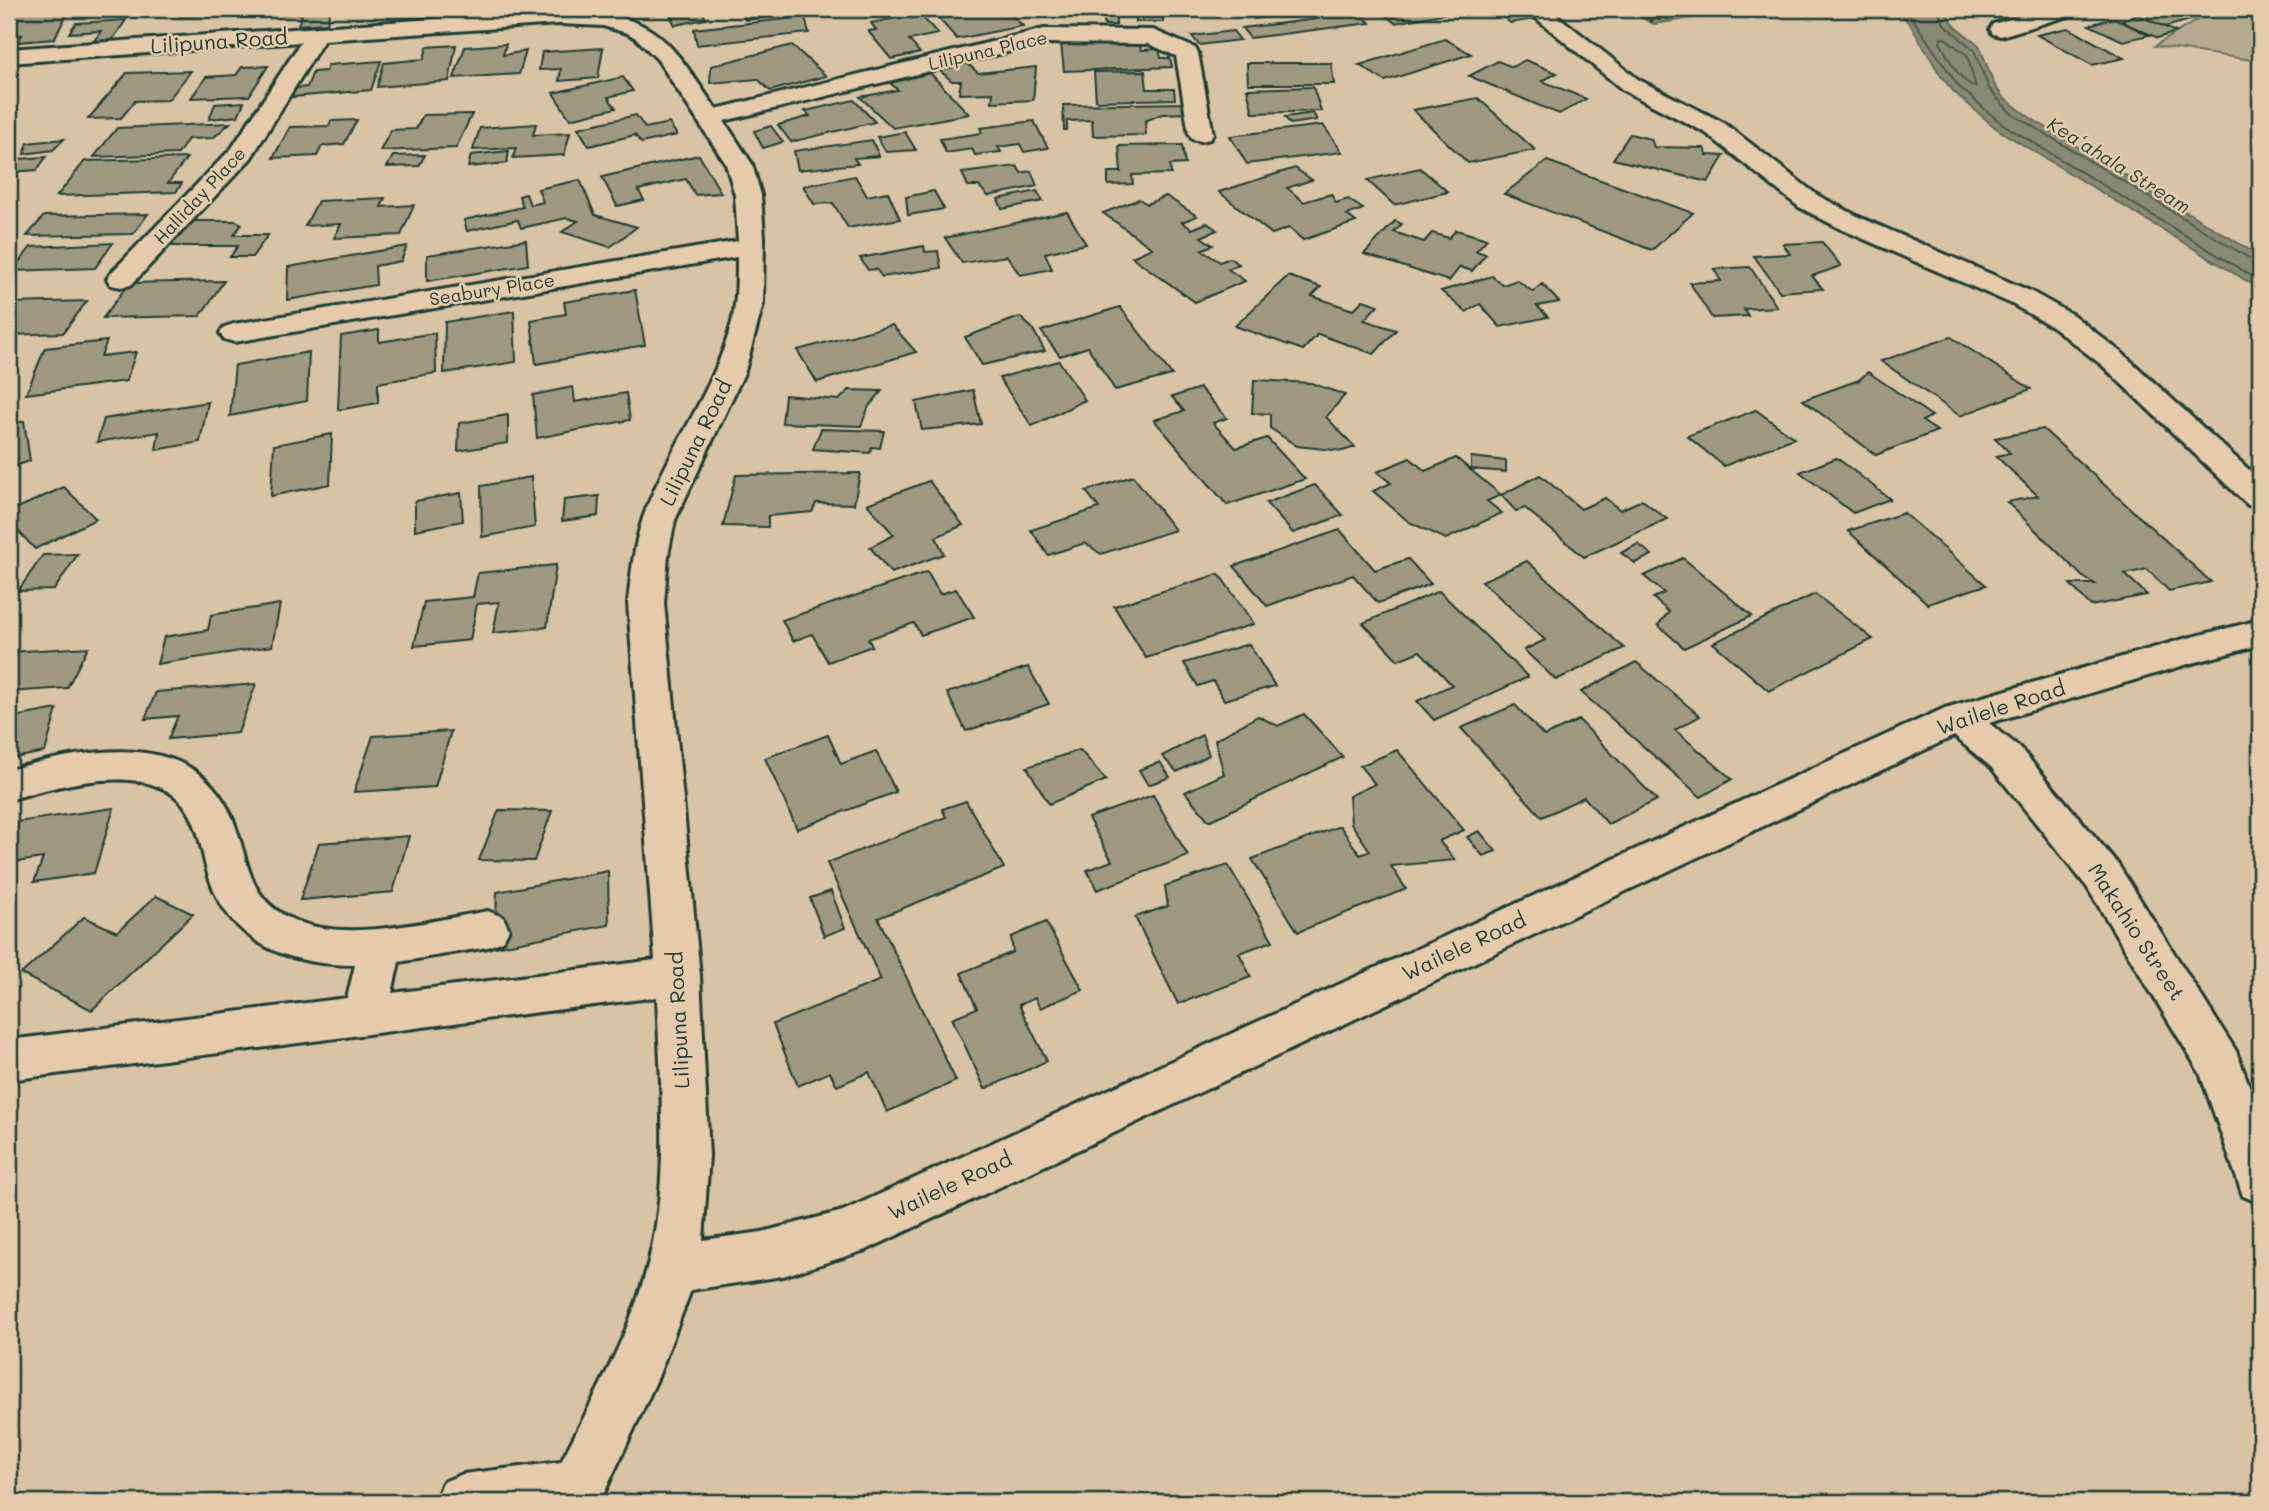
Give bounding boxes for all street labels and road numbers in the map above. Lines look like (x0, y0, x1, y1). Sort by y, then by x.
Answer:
street label: Lilipuna Road (149, 22, 288, 59)
street label: Lilipuna Place (926, 25, 1050, 75)
street label: Halliday Place (148, 141, 251, 249)
street label: Seabury Place (428, 267, 556, 311)
street label: Lilipuna Road (652, 375, 737, 510)
street label: Wailele Road (1933, 673, 2068, 740)
street label: Makahio Street (2083, 857, 2192, 1005)
street label: Wailele Road (1397, 905, 1530, 986)
street label: Lilipuna Road (660, 951, 695, 1089)
street label: Wailele Road (883, 1144, 1016, 1225)

